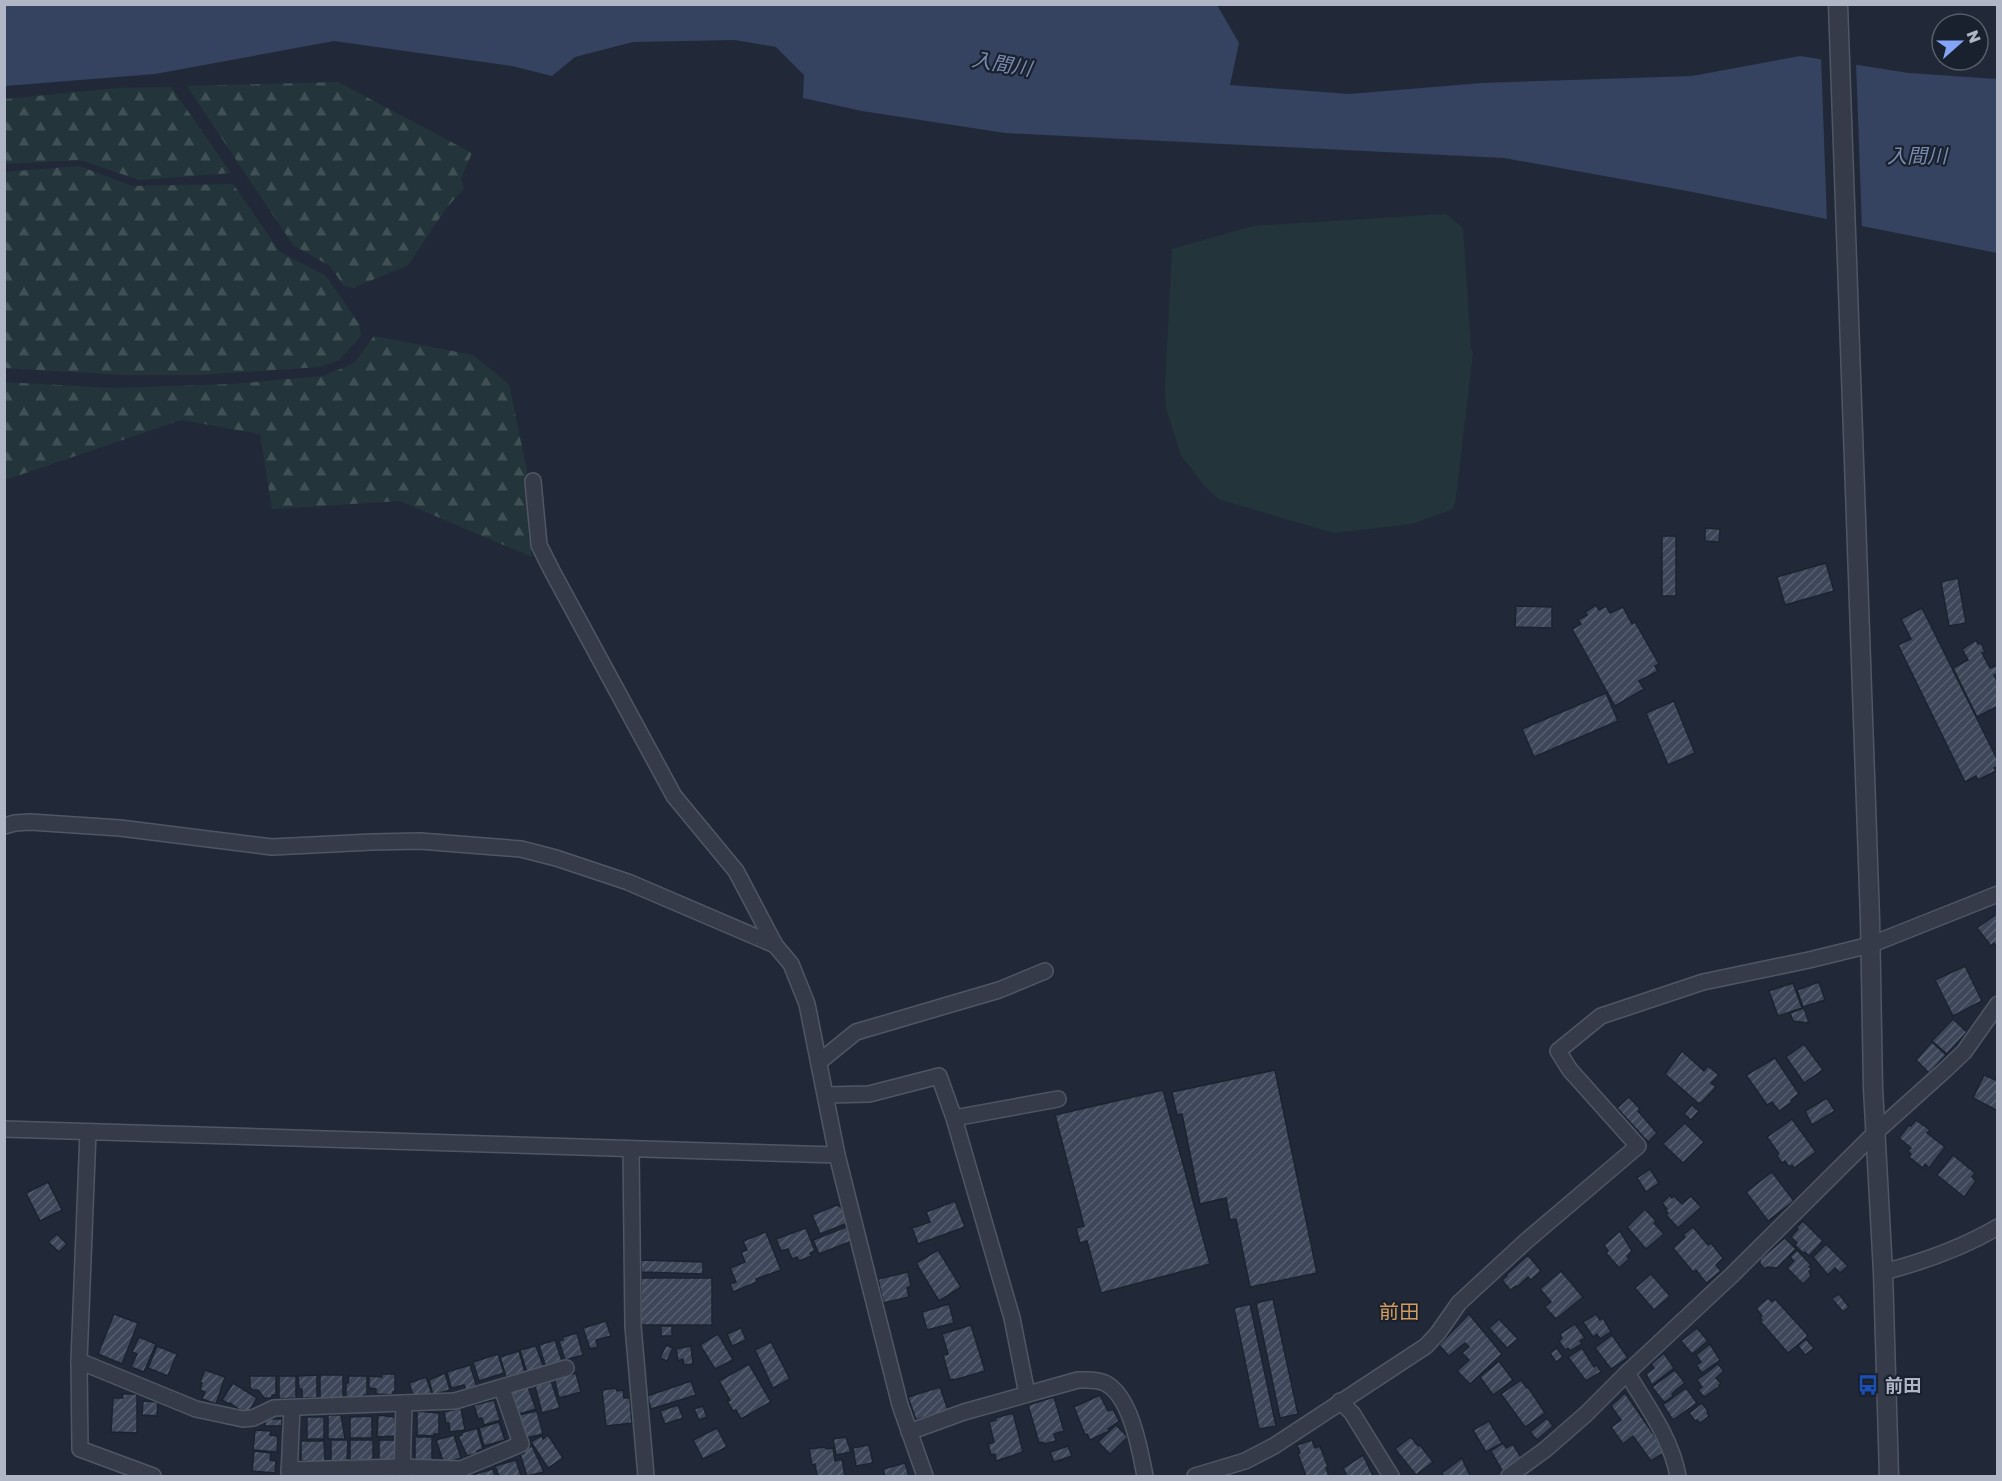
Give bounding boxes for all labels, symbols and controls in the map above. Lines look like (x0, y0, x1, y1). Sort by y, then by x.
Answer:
north arrow (1930, 12, 1990, 72)
text: N (1962, 27, 1986, 46)
water label: 入間川 (970, 46, 1036, 80)
water label: 入間川 (1887, 143, 1949, 167)
district label: 前田 (1379, 1299, 1419, 1323)
bus stop icon: 前田 (1856, 1373, 1880, 1397)
place label: 前田 (1885, 1374, 1921, 1396)

